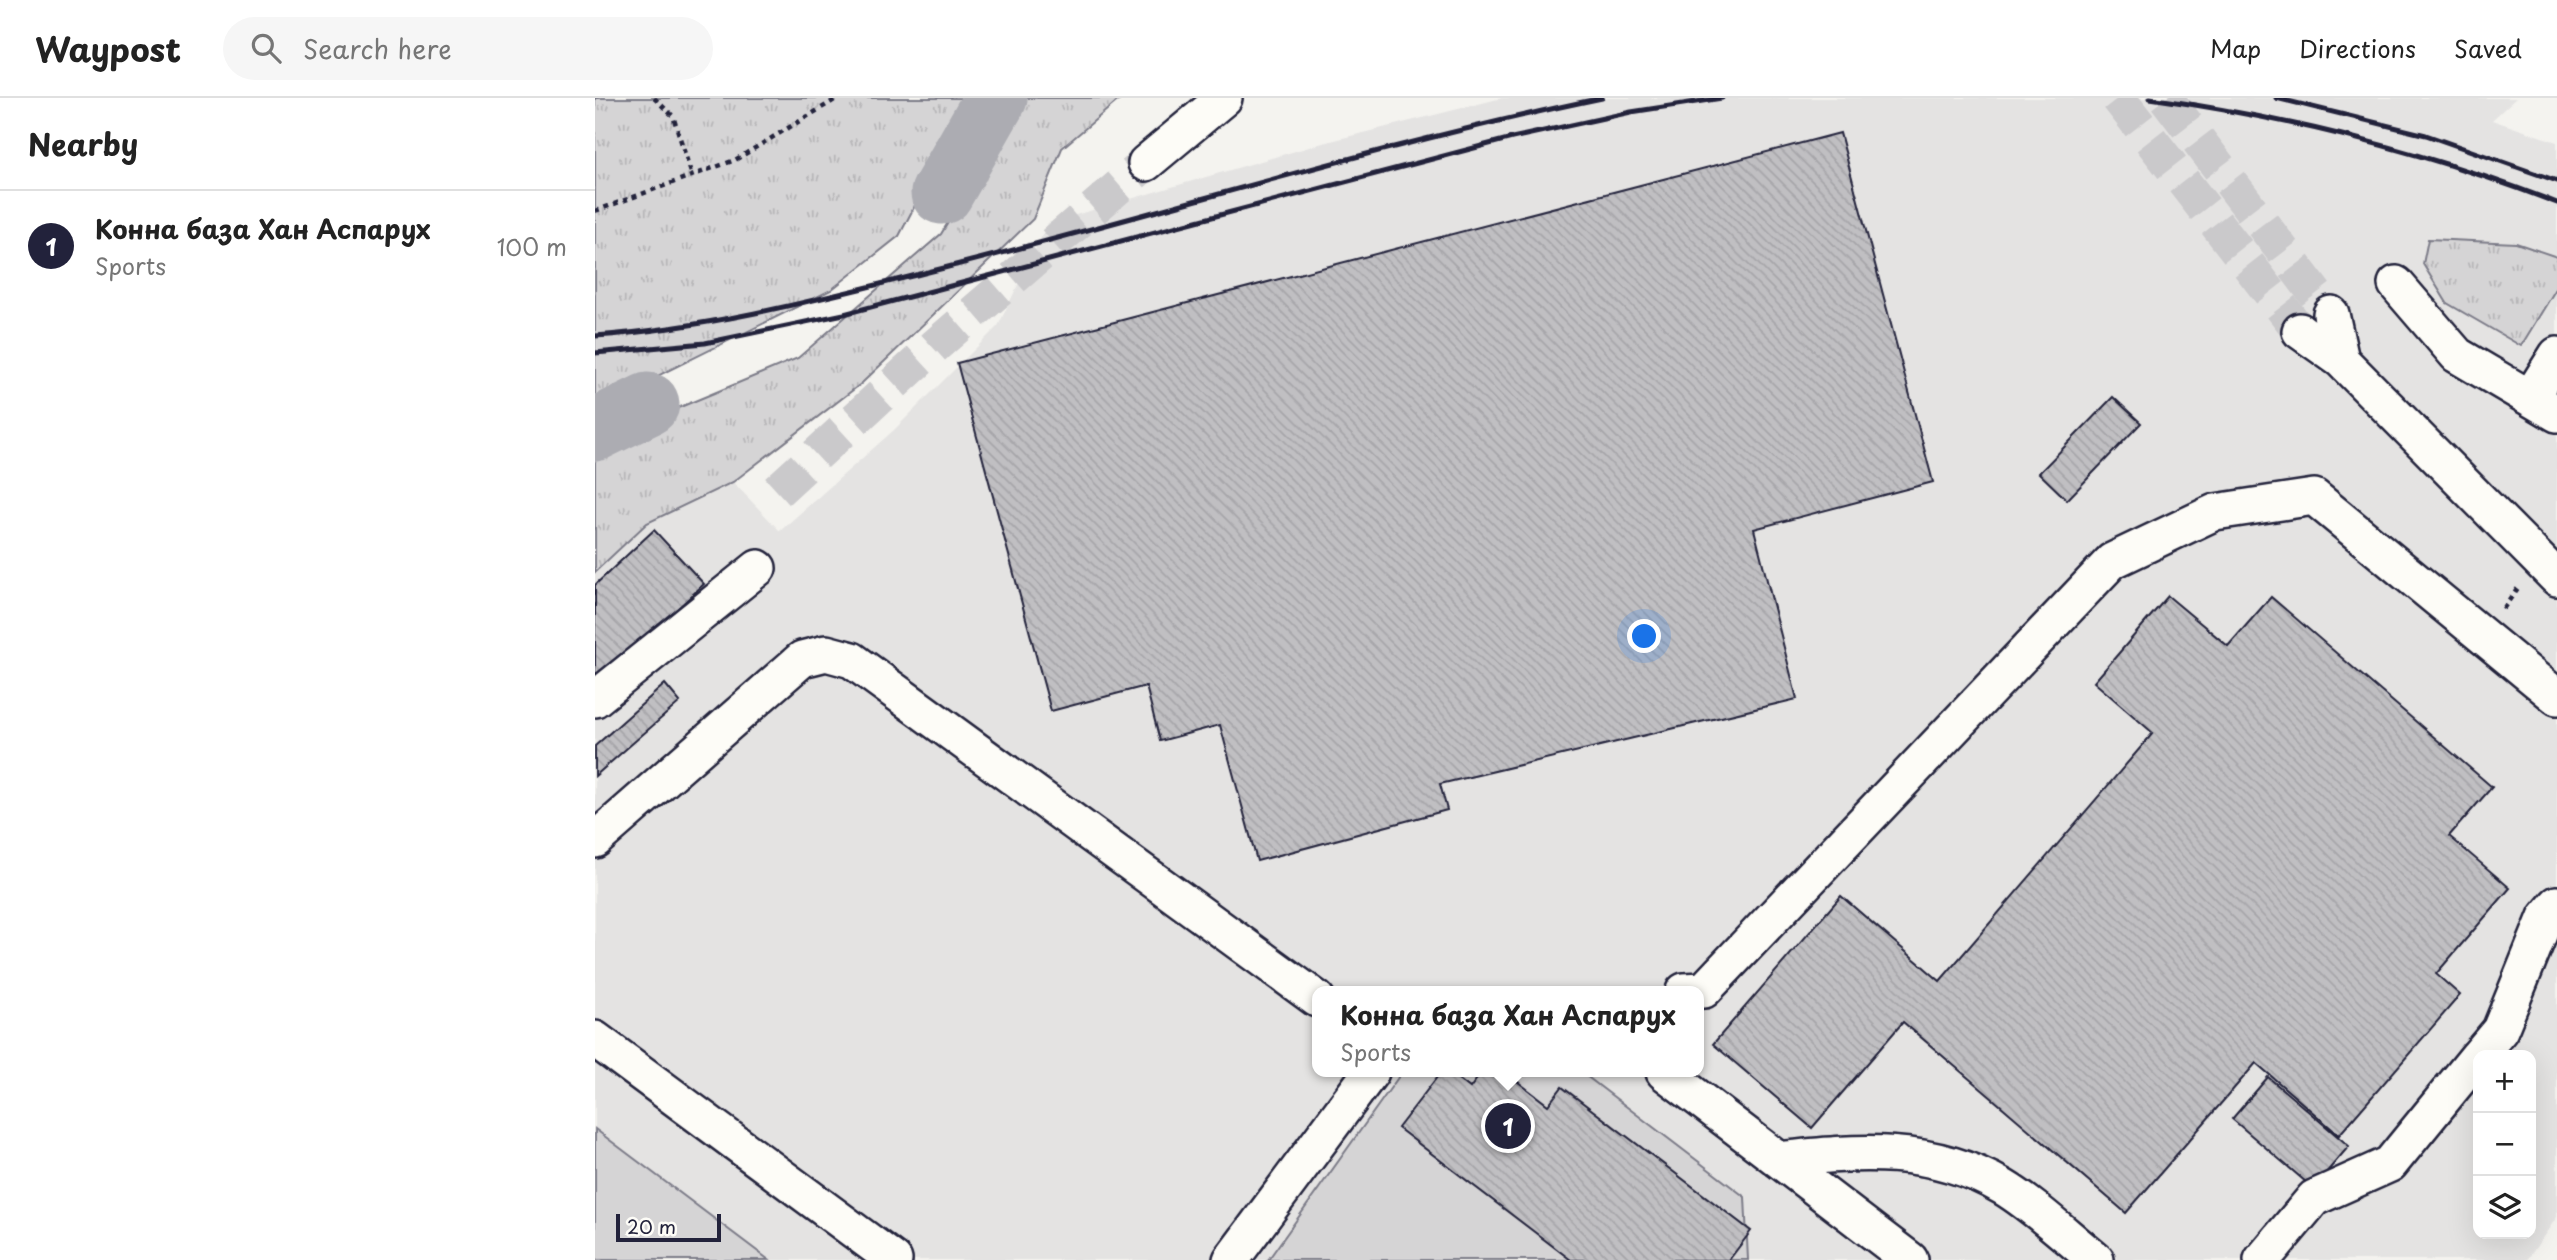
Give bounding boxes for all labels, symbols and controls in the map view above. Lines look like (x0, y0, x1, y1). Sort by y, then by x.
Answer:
search box (223, 17, 713, 80)
text: Waypost (35, 23, 181, 73)
icon: search (247, 29, 285, 67)
text: Search here (303, 29, 452, 68)
text: Map (2210, 30, 2261, 66)
text: Directions (2299, 30, 2416, 66)
text: Saved (2454, 30, 2522, 66)
text: Nearby (28, 121, 138, 166)
text: Конна база Хан Аспарух (95, 209, 431, 248)
text: 1 (46, 229, 57, 264)
text: 100 m (497, 229, 567, 264)
text: Sports (95, 248, 166, 283)
your location (1627, 619, 1661, 653)
popup (1312, 986, 1704, 1077)
text: Конна база Хан Аспарух (1340, 995, 1676, 1034)
text: Sports (1340, 1034, 1411, 1069)
map controls (2473, 1050, 2536, 1239)
button: + (2473, 1050, 2536, 1113)
pin: 1 (1485, 1100, 1531, 1152)
button: − (2473, 1113, 2536, 1176)
button: layers (2473, 1176, 2536, 1239)
scale bar (616, 1211, 721, 1243)
text: 20 m (627, 1212, 676, 1240)

